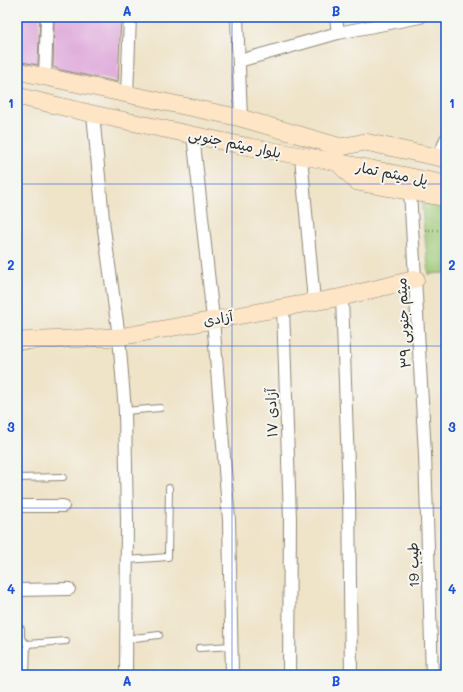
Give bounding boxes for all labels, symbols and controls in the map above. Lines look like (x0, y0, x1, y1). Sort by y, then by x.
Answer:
text: A (122, 2, 132, 19)
text: B (332, 2, 341, 19)
text: 1 (8, 94, 14, 111)
text: 1 (449, 94, 455, 111)
street label: بلوار میثم جنوبی (187, 124, 283, 164)
street label: پل میثم تمار (353, 157, 430, 191)
text: 2 (7, 256, 15, 273)
text: 2 (448, 256, 456, 273)
street label: میثم جنوبی ۳۹ (391, 277, 417, 369)
street label: آزادی (202, 306, 235, 330)
street label: آزادی ۱۷ (261, 388, 281, 438)
text: 3 (7, 418, 15, 435)
text: 3 (448, 418, 456, 435)
street label: طیب 19 (403, 542, 423, 588)
text: 4 (7, 580, 15, 597)
text: 4 (448, 580, 456, 597)
text: A (122, 672, 132, 689)
text: B (332, 672, 341, 689)

